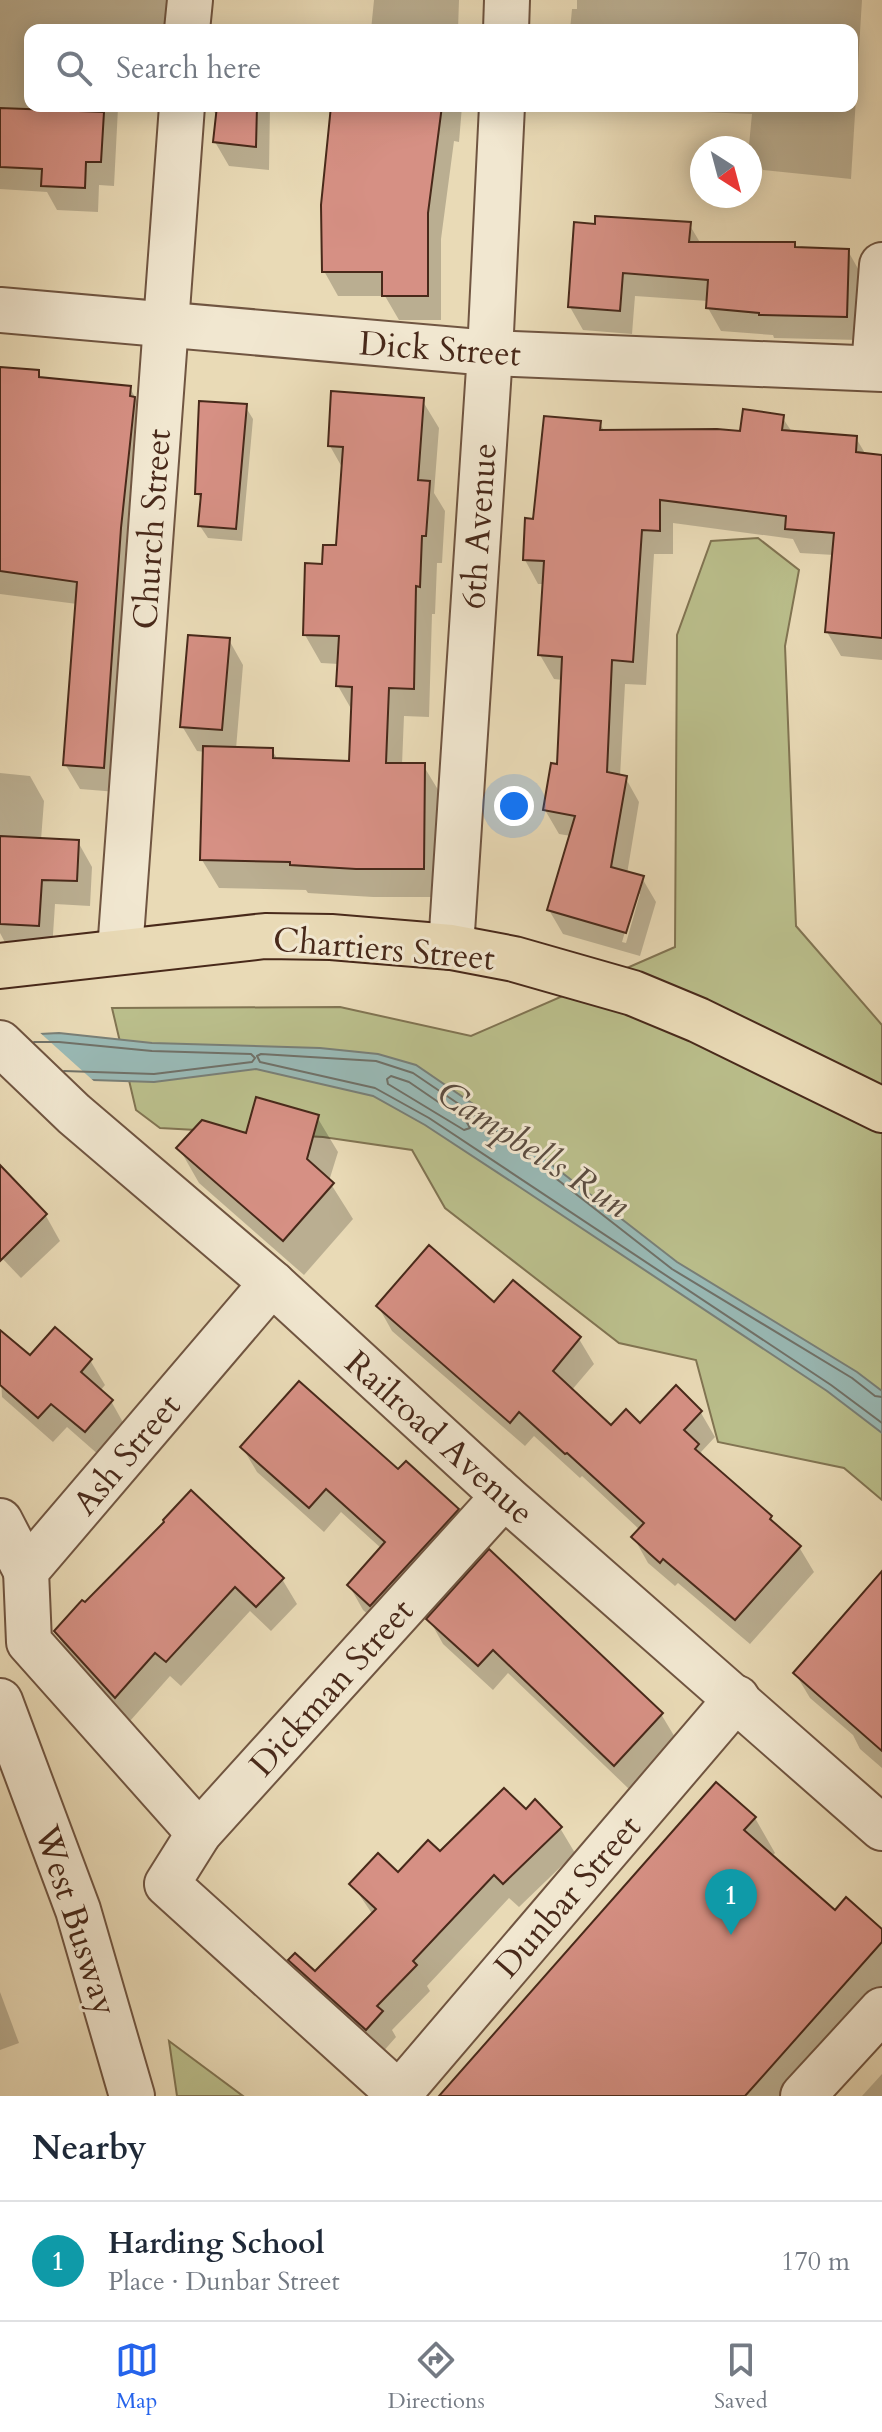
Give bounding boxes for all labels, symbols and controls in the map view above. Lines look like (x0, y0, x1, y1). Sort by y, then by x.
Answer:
search box (24, 24, 858, 112)
icon: search (52, 46, 96, 90)
text: Search here (116, 48, 261, 89)
north arrow (690, 136, 762, 208)
street label: Dick Street (358, 320, 522, 378)
street label: Church Street (122, 427, 182, 631)
street label: 6th Avenue (450, 442, 508, 611)
your location (494, 786, 534, 826)
street label: Chartiers Street (271, 916, 497, 982)
water label: Campbells Run (427, 1069, 639, 1230)
street label: Railroad Avenue (335, 1341, 544, 1535)
street label: Ash Street (62, 1384, 191, 1525)
street label: Dickman Street (240, 1589, 424, 1787)
street label: Dunbar Street (484, 1805, 652, 1988)
street label: West Busway (23, 1818, 128, 2021)
pin: 1 (705, 1869, 757, 1935)
text: Nearby (32, 2125, 147, 2171)
text: Harding School (108, 2223, 324, 2264)
text: 1 (51, 2244, 65, 2279)
text: 170 m (781, 2244, 850, 2279)
text: Place · Dunbar Street (108, 2264, 340, 2299)
tab: Map (115, 2338, 159, 2416)
tab: Directions (388, 2338, 485, 2416)
tab: Saved (714, 2338, 767, 2416)

